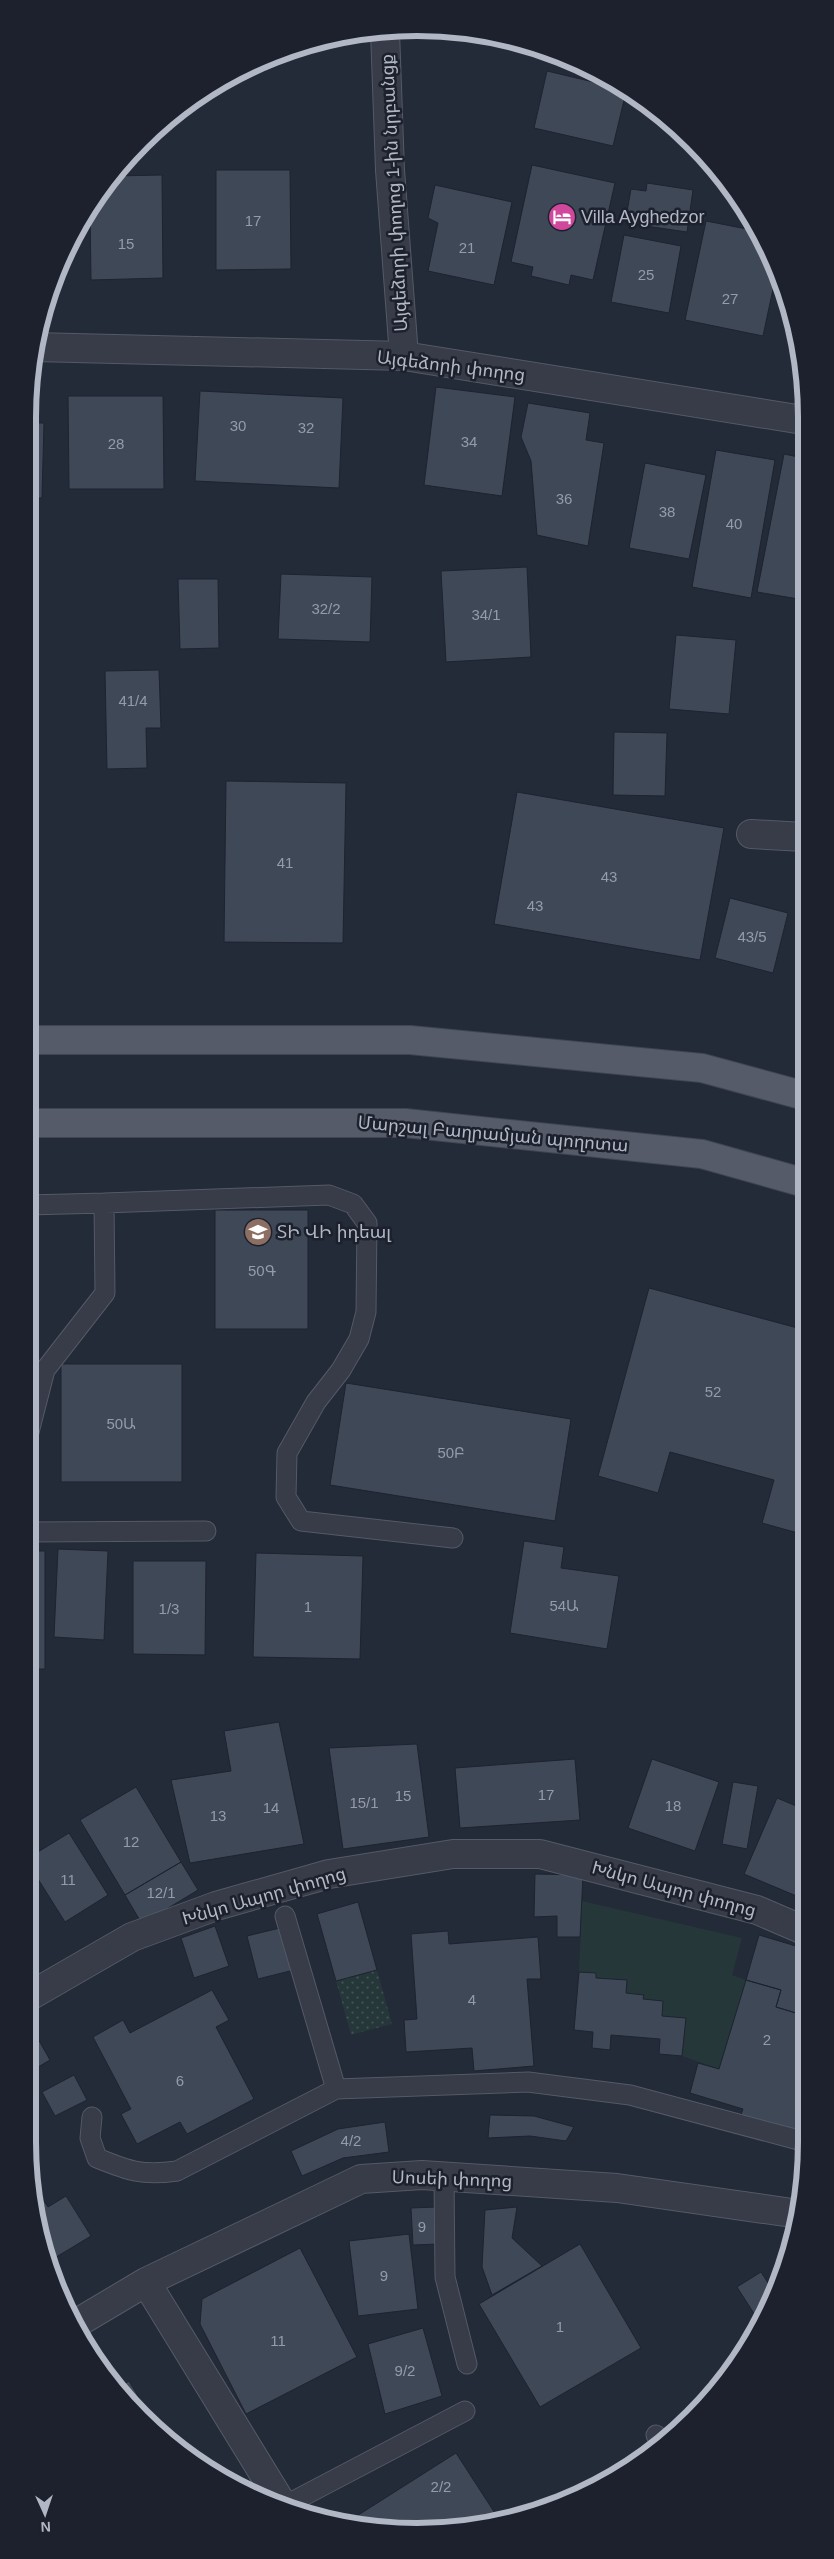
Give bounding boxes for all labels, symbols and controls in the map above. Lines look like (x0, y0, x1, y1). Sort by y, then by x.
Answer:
street label: Այգեձորի փողոց 1-ին նրբանցք (377, 54, 411, 332)
hotel icon: Villa Ayghedzor (547, 202, 577, 232)
place label: Villa Ayghedzor (581, 207, 704, 227)
house number: 17 (245, 212, 261, 229)
house number: 15 (118, 235, 134, 252)
house number: 21 (459, 239, 475, 256)
house number: 25 (638, 266, 654, 283)
house number: 27 (722, 290, 738, 307)
street label: Այգեձորի փողոց (376, 347, 526, 385)
house number: 30 (230, 417, 246, 434)
house number: 32 (298, 419, 314, 436)
house number: 34 (461, 433, 477, 450)
house number: 28 (108, 435, 124, 452)
house number: 36 (556, 490, 572, 507)
house number: 38 (659, 503, 675, 520)
house number: 40 (726, 515, 742, 532)
house number: 32/2 (311, 600, 341, 617)
house number: 34/1 (471, 606, 501, 623)
house number: 41/4 (118, 692, 148, 709)
house number: 41 (277, 854, 293, 871)
house number: 43 (601, 868, 617, 885)
house number: 43 (527, 897, 543, 914)
house number: 43/5 (737, 928, 767, 945)
street label: Մարշալ Բաղրամյան պողոտա (357, 1112, 629, 1156)
school or university icon: ՏԻ ՎԻ իդեալ (243, 1217, 273, 1247)
place label: ՏԻ ՎԻ իդեալ (277, 1222, 392, 1242)
house number: 50Գ (248, 1262, 277, 1279)
house number: 52 (705, 1383, 721, 1400)
house number: 50Ա (106, 1415, 136, 1432)
house number: 50Բ (437, 1444, 465, 1461)
house number: 54Ա (549, 1597, 579, 1614)
house number: 1 (304, 1598, 312, 1615)
house number: 1/3 (159, 1600, 179, 1617)
house number: 17 (538, 1786, 554, 1803)
house number: 15 (395, 1787, 411, 1804)
house number: 15/1 (349, 1794, 379, 1811)
house number: 18 (665, 1797, 681, 1814)
house number: 14 (263, 1799, 279, 1816)
house number: 13 (210, 1807, 226, 1824)
house number: 12 (123, 1833, 139, 1850)
street label: Խնկո Ապոր փողոց (590, 1857, 758, 1921)
street label: Խնկո Ապոր փողոց (180, 1863, 348, 1929)
house number: 11 (60, 1871, 76, 1888)
house number: 12/1 (146, 1884, 176, 1901)
house number: 4 (468, 1991, 476, 2008)
house number: 2 (763, 2031, 771, 2048)
house number: 6 (176, 2072, 184, 2089)
house number: 4/2 (341, 2132, 361, 2149)
street label: Սոսեի փողոց (391, 2167, 513, 2191)
house number: 9 (418, 2218, 426, 2235)
house number: 9 (380, 2267, 388, 2284)
house number: 1 (556, 2318, 564, 2335)
house number: 11 (270, 2332, 286, 2349)
house number: 9/2 (395, 2362, 415, 2379)
house number: 2/2 (431, 2478, 451, 2495)
north arrow (20, 2489, 70, 2539)
text: N (40, 2519, 51, 2535)

